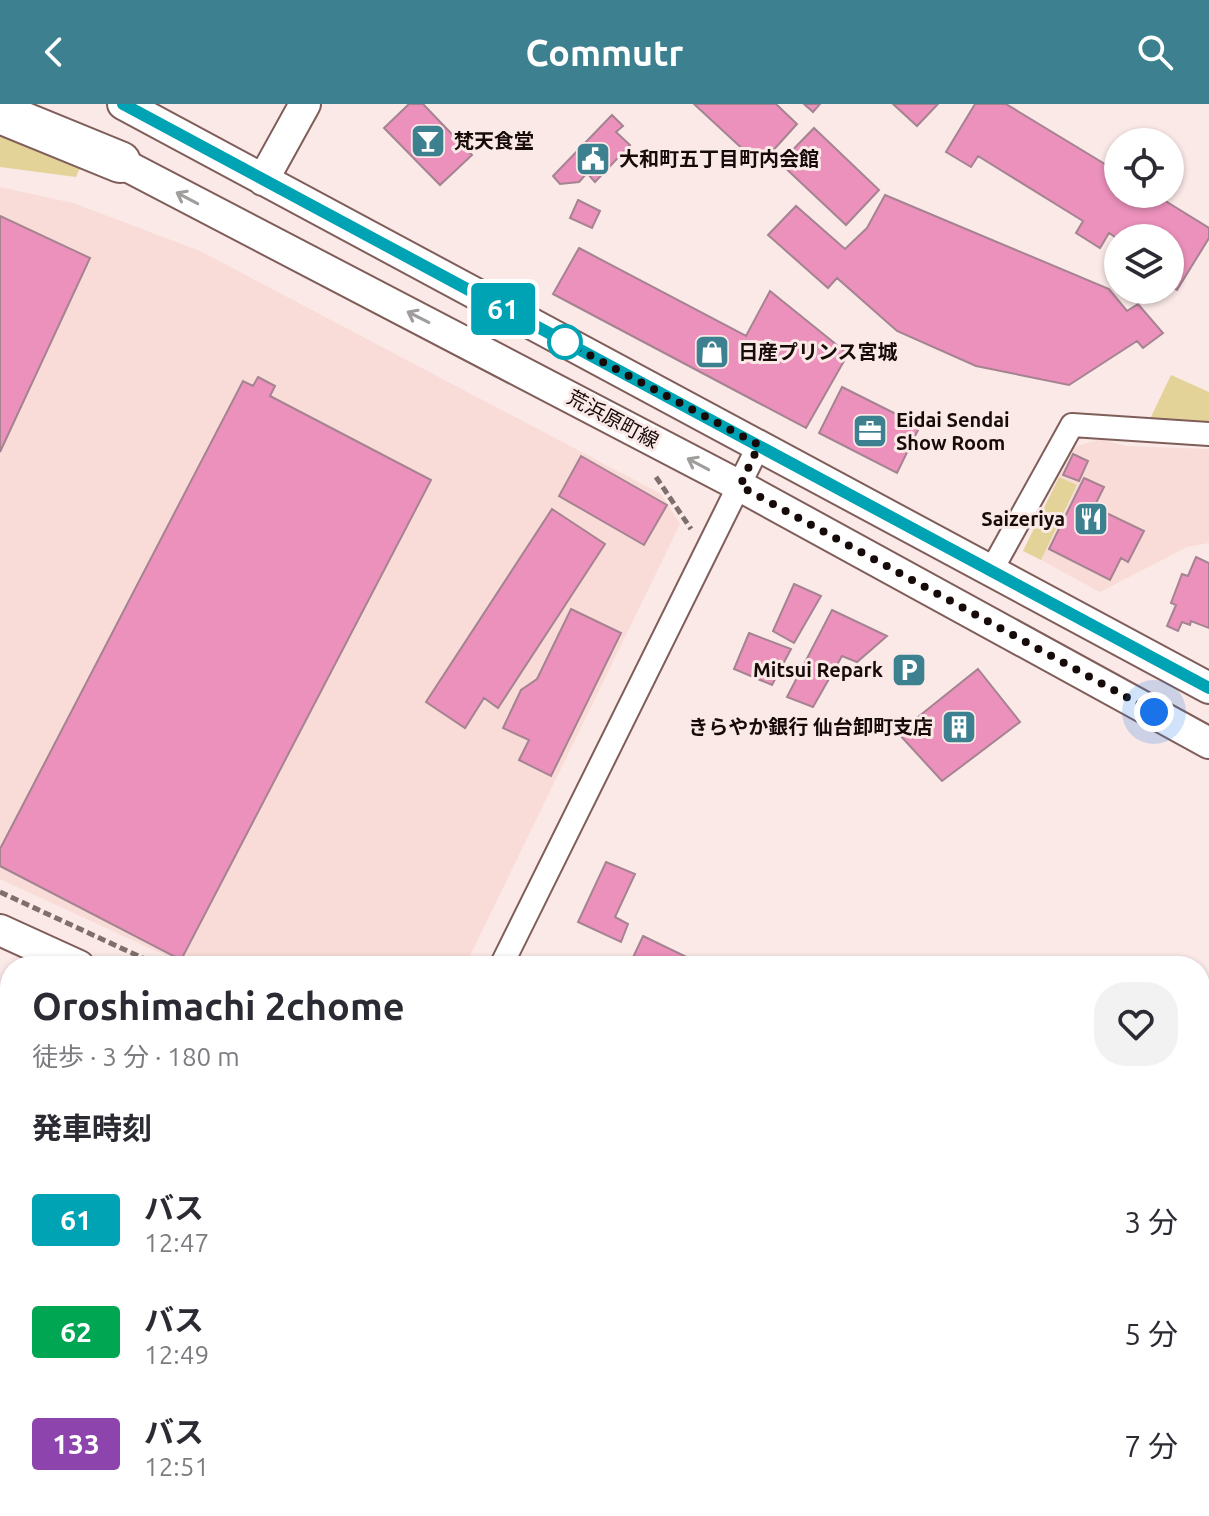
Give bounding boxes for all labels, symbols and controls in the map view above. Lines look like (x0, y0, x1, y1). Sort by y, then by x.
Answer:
icon: back (32, 30, 76, 74)
icon: search (1133, 30, 1177, 74)
text: Commutr (526, 32, 683, 73)
bar icon: 梵天食堂 (409, 122, 447, 160)
map controls (1104, 128, 1184, 304)
button: locate (1104, 128, 1184, 208)
place label: 梵天食堂 (454, 129, 534, 152)
public building icon: 大和町五丁目町内会館 (574, 140, 612, 178)
place label: 大和町五丁目町内会館 (619, 147, 819, 170)
one-way arrow (176, 189, 200, 205)
button: layers (1104, 224, 1184, 304)
line badge: 61 (467, 283, 539, 335)
text: 61 (487, 293, 519, 324)
one-way arrow (407, 309, 431, 325)
unlabelled marker (548, 325, 582, 359)
shop icon: 日産プリンス宮城 (693, 333, 731, 371)
place label: 日産プリンス宮城 (738, 340, 898, 363)
street label: 荒浜原町線 (564, 385, 663, 452)
place label: Eidai Sendai Show Room (896, 408, 1010, 454)
office icon: Eidai Sendai Show Room (851, 412, 889, 450)
one-way arrow (687, 455, 711, 471)
restaurant icon: Saizeriya (1072, 500, 1110, 538)
place label: Saizeriya (981, 507, 1065, 530)
parking icon: Mitsui Repark (890, 651, 928, 689)
place label: Mitsui Repark (753, 658, 883, 681)
your location (1134, 692, 1174, 732)
building icon: きらやか銀行 仙台卸町支店 (940, 708, 978, 746)
place label: きらやか銀行 仙台卸町支店 (688, 715, 933, 738)
button: heart (1094, 982, 1178, 1066)
text: Oroshimachi 2chome (32, 985, 405, 1027)
text: 徒歩 · 3 分 · 180 m (32, 1042, 240, 1071)
text: 発車時刻 (32, 1111, 152, 1145)
text: バス (144, 1191, 204, 1225)
text: 61 (60, 1204, 92, 1235)
text: 3 分 (1124, 1205, 1178, 1239)
text: 12:47 (144, 1228, 209, 1257)
text: バス (144, 1303, 204, 1337)
text: 62 (60, 1316, 92, 1347)
text: 5 分 (1124, 1317, 1178, 1351)
text: 12:49 (144, 1340, 209, 1369)
text: バス (144, 1415, 204, 1449)
text: 133 (52, 1428, 100, 1459)
text: 7 分 (1124, 1429, 1178, 1463)
text: 12:51 (144, 1452, 209, 1481)

